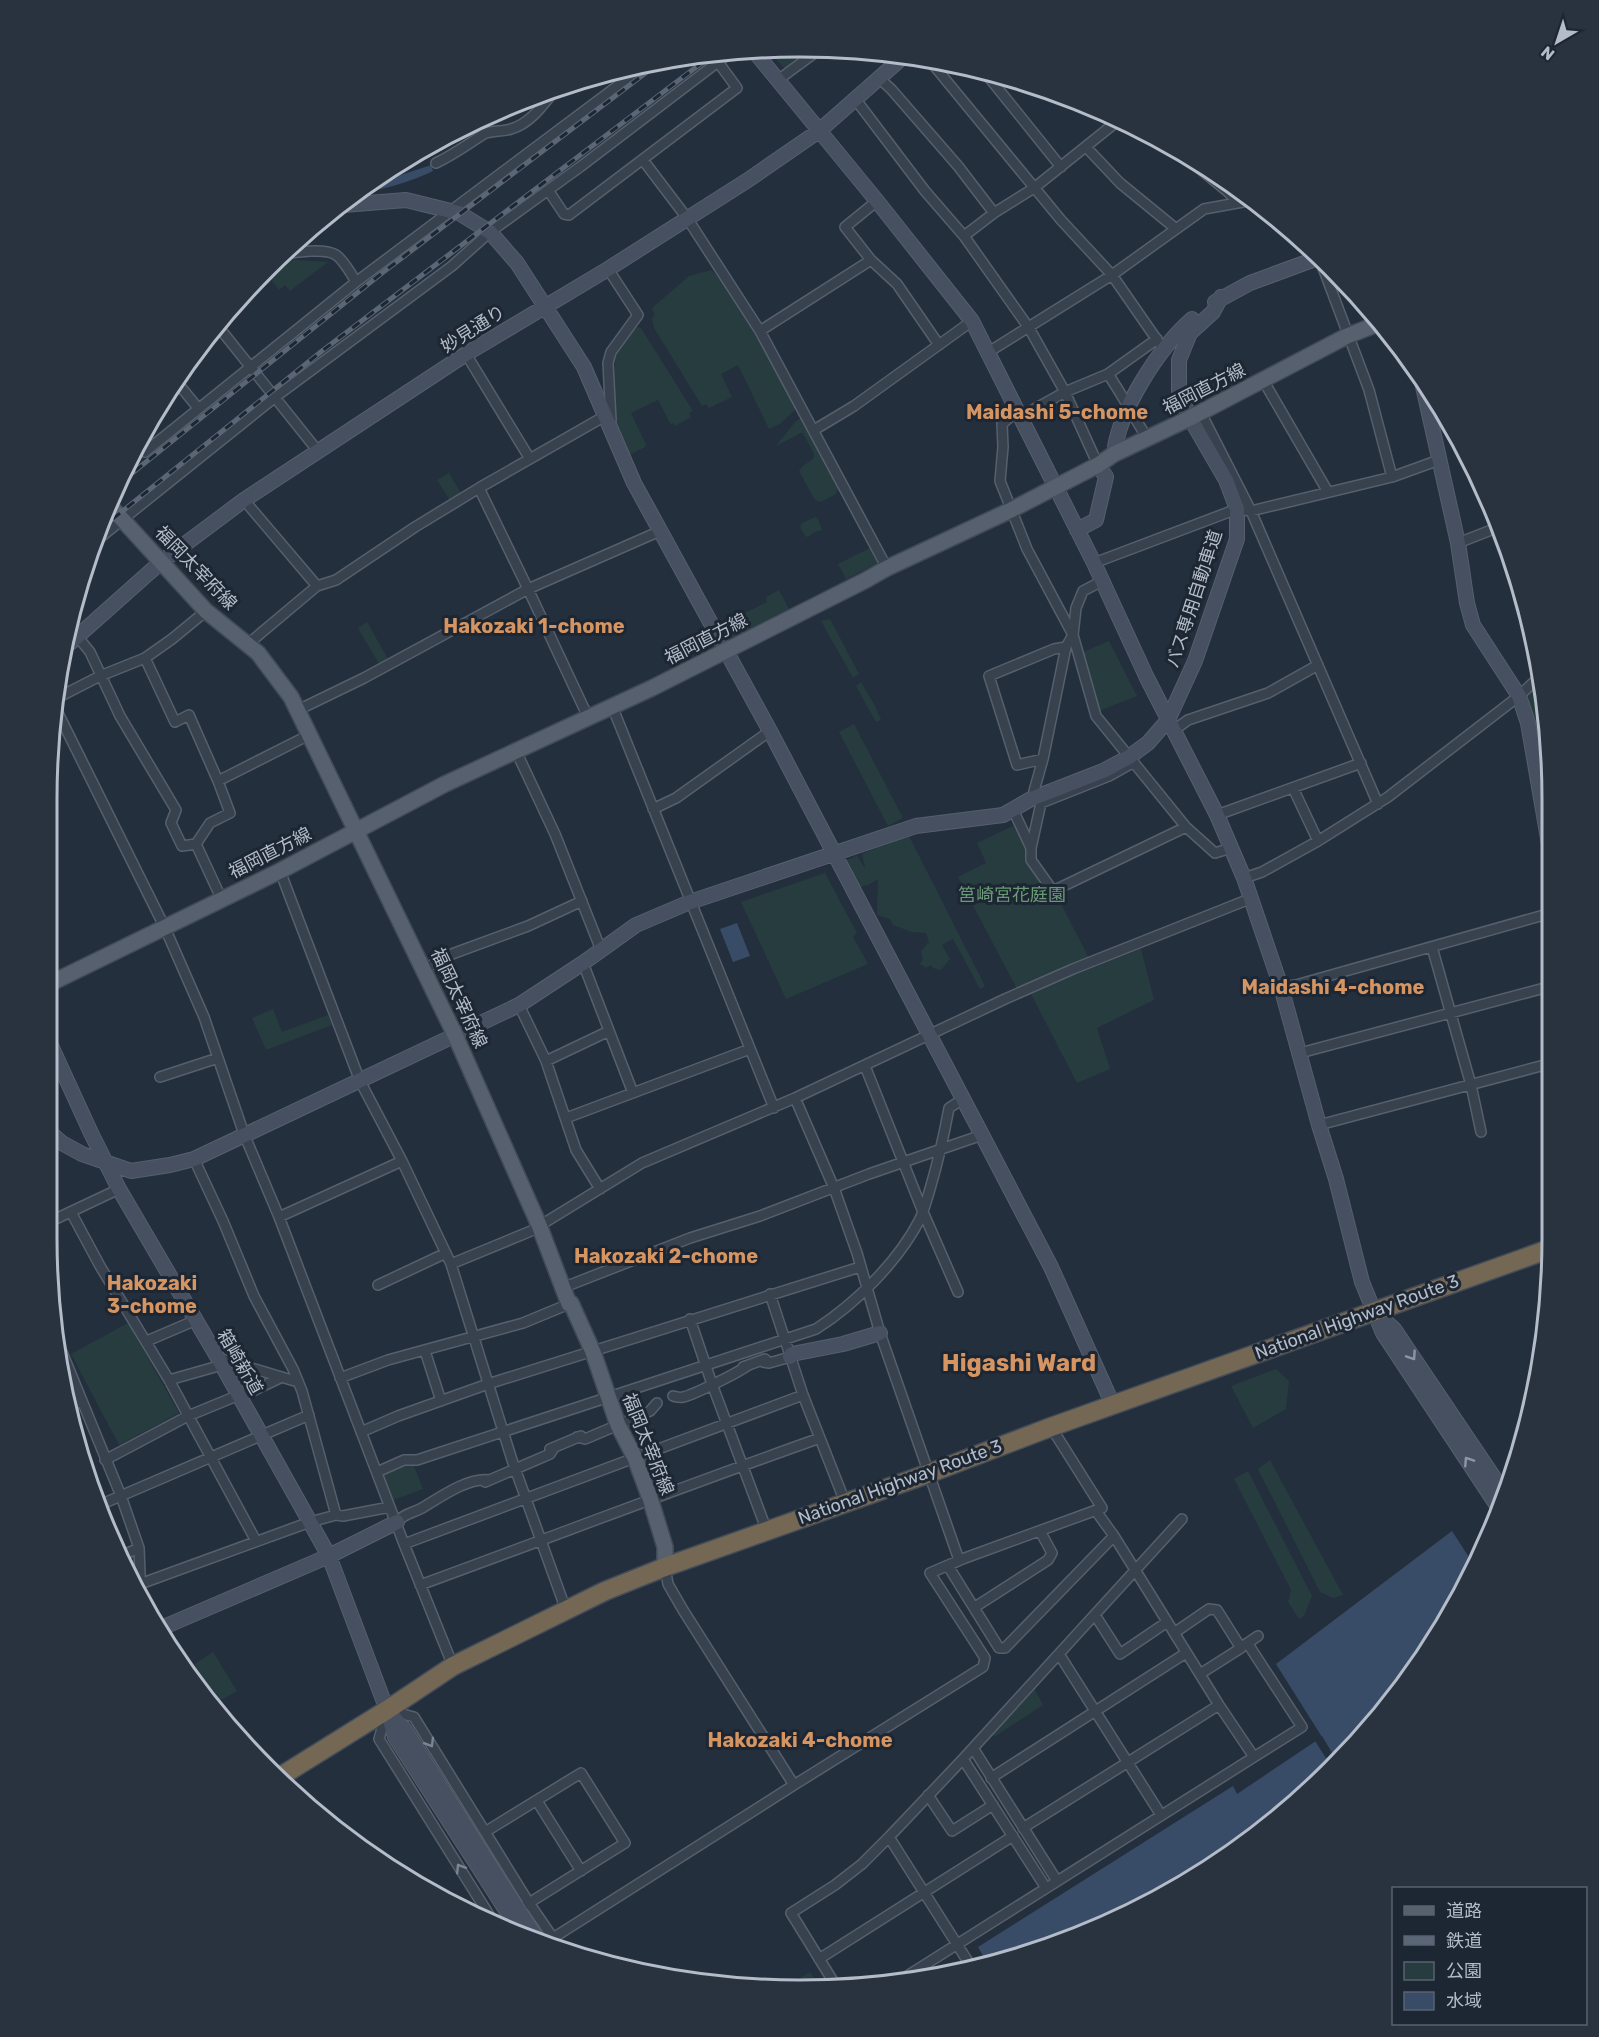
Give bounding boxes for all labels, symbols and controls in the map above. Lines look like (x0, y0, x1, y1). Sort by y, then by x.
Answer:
north arrow (1527, 12, 1587, 72)
text: N (1537, 42, 1558, 64)
street label: 妙見通り (437, 301, 509, 357)
street label: 福岡直方線 (1159, 359, 1249, 419)
district label: Maidashi 5-chome (966, 400, 1148, 424)
street label: 福岡太宰府線 (151, 522, 241, 614)
street label: バス専用自動車道 (1161, 527, 1227, 671)
street label: 福岡直方線 (661, 609, 751, 669)
district label: Hakozaki 1-chome (443, 614, 625, 638)
street label: 福岡直方線 (225, 823, 315, 883)
park label: 筥崎宮花庭園 (958, 884, 1066, 906)
street label: 福岡太宰府線 (426, 944, 492, 1052)
district label: Maidashi 4-chome (1242, 975, 1425, 999)
district label: Hakozaki 2-chome (574, 1244, 758, 1268)
street label: National Highway Route 3 (1252, 1270, 1462, 1364)
district label: Hakozaki 3-chome (107, 1271, 197, 1318)
street label: 箱崎新道 (212, 1325, 268, 1399)
district label: Higashi Ward (942, 1349, 1096, 1377)
one-way arrow (1405, 1349, 1416, 1360)
street label: 福岡太宰府線 (618, 1390, 678, 1498)
street label: National Highway Route 3 (795, 1435, 1005, 1529)
one-way arrow (1464, 1457, 1475, 1468)
district label: Hakozaki 4-chome (707, 1728, 893, 1752)
one-way arrow (423, 1737, 435, 1747)
one-way arrow (455, 1864, 467, 1874)
legend (1392, 1887, 1587, 2025)
text: 道路 (1446, 1900, 1482, 1922)
text: 鉄道 (1446, 1930, 1482, 1952)
text: 公園 (1446, 1960, 1482, 1982)
text: 水域 (1446, 1990, 1482, 2012)

